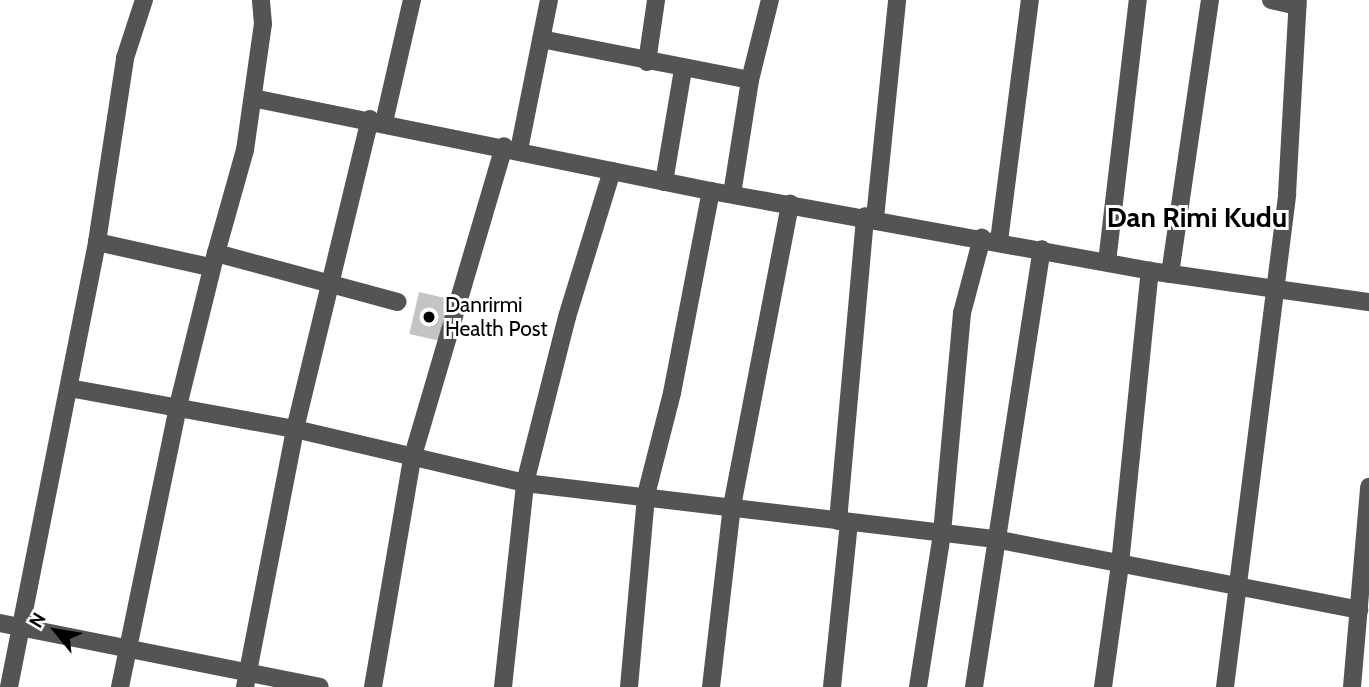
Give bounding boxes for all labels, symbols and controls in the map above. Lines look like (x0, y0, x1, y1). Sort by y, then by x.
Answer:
district label: Dan Rimi Kudu (1107, 200, 1287, 234)
place label: Danrirmi Health Post (445, 292, 547, 342)
marker: Danrirmi Health Post (419, 307, 439, 327)
north arrow (21, 596, 91, 666)
text: N (24, 609, 51, 632)

